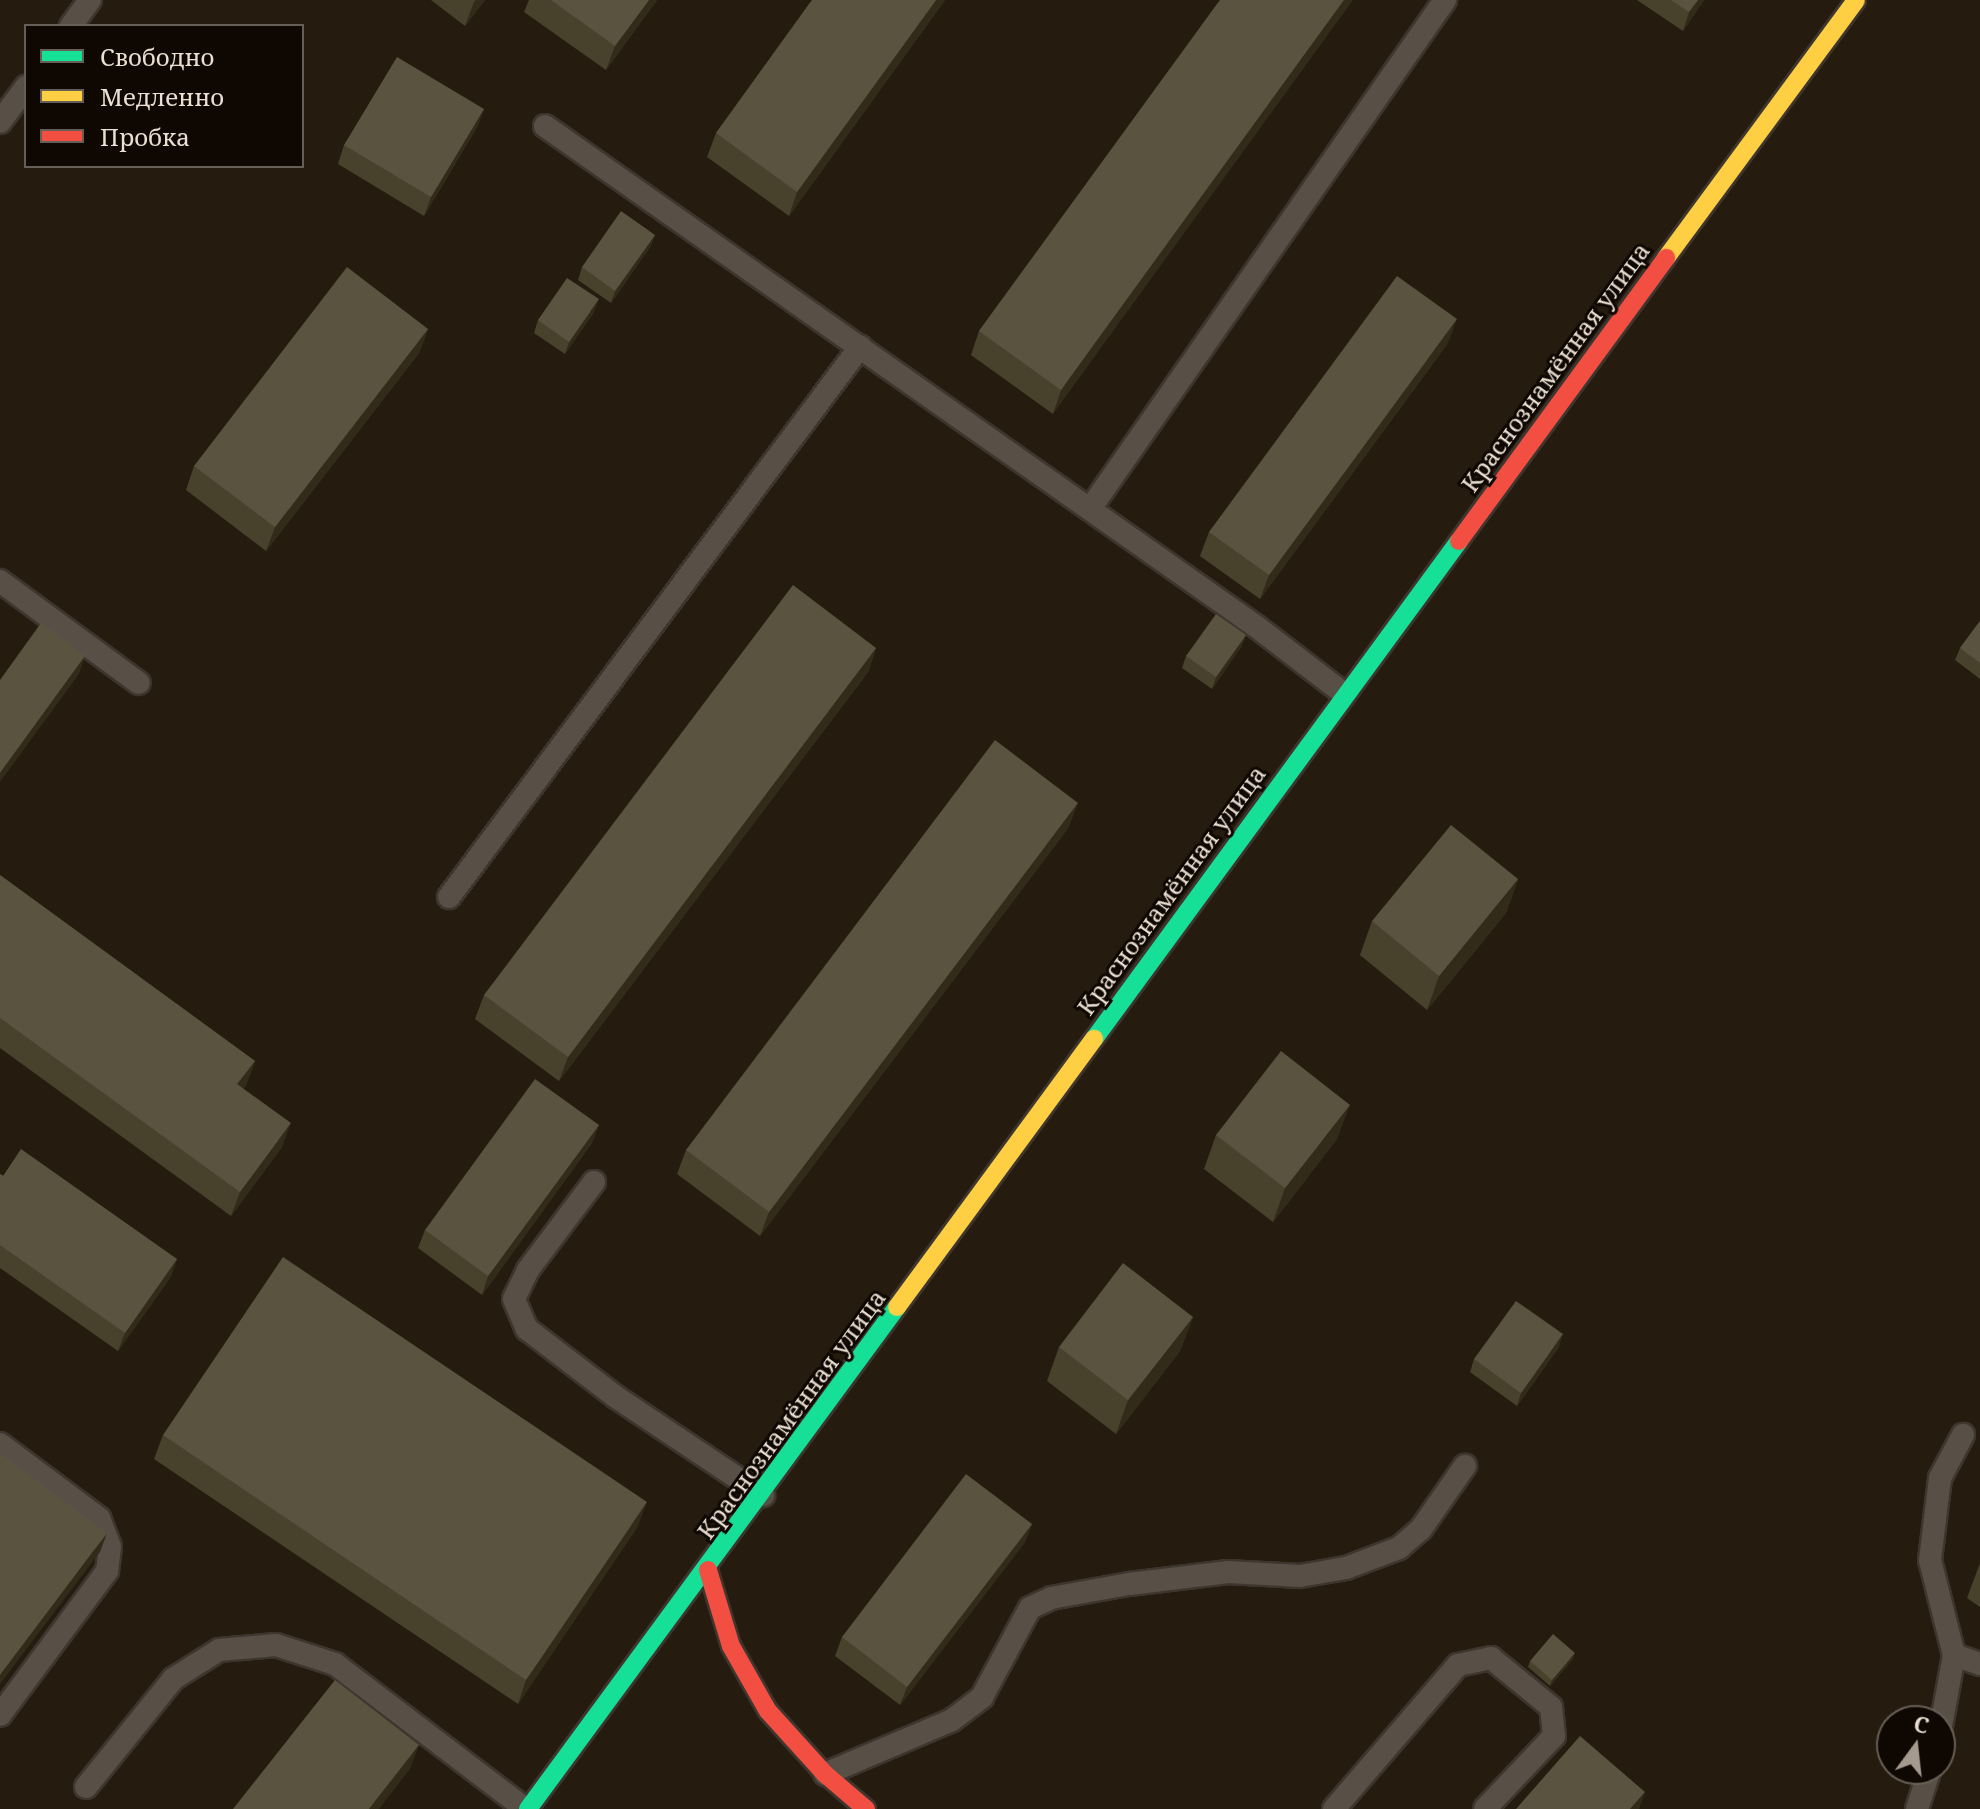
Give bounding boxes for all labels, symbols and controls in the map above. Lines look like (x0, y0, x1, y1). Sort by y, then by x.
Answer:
legend (24, 24, 304, 168)
text: Свободно (100, 40, 214, 73)
text: Медленно (100, 80, 224, 113)
text: Пробка (100, 120, 190, 153)
street label: Краснознамённая улица (1455, 237, 1655, 497)
street label: Краснознамённая улица (1071, 760, 1271, 1020)
street label: Краснознамённая улица (691, 1284, 891, 1544)
north arrow (1876, 1705, 1956, 1785)
text: С (1911, 1707, 1933, 1740)

